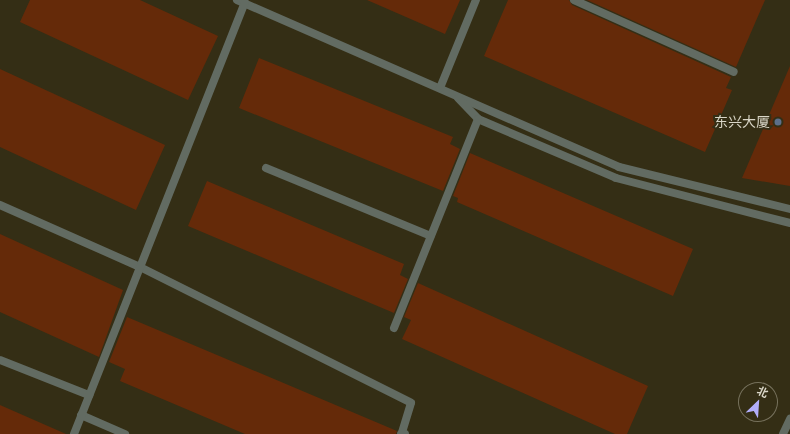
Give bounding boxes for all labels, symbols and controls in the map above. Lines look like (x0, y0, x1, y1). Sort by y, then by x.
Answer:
place label: 东兴大厦 (714, 114, 770, 130)
marker: 东兴大厦 (773, 117, 783, 127)
north arrow (738, 382, 778, 422)
text: 北 (755, 384, 770, 400)

